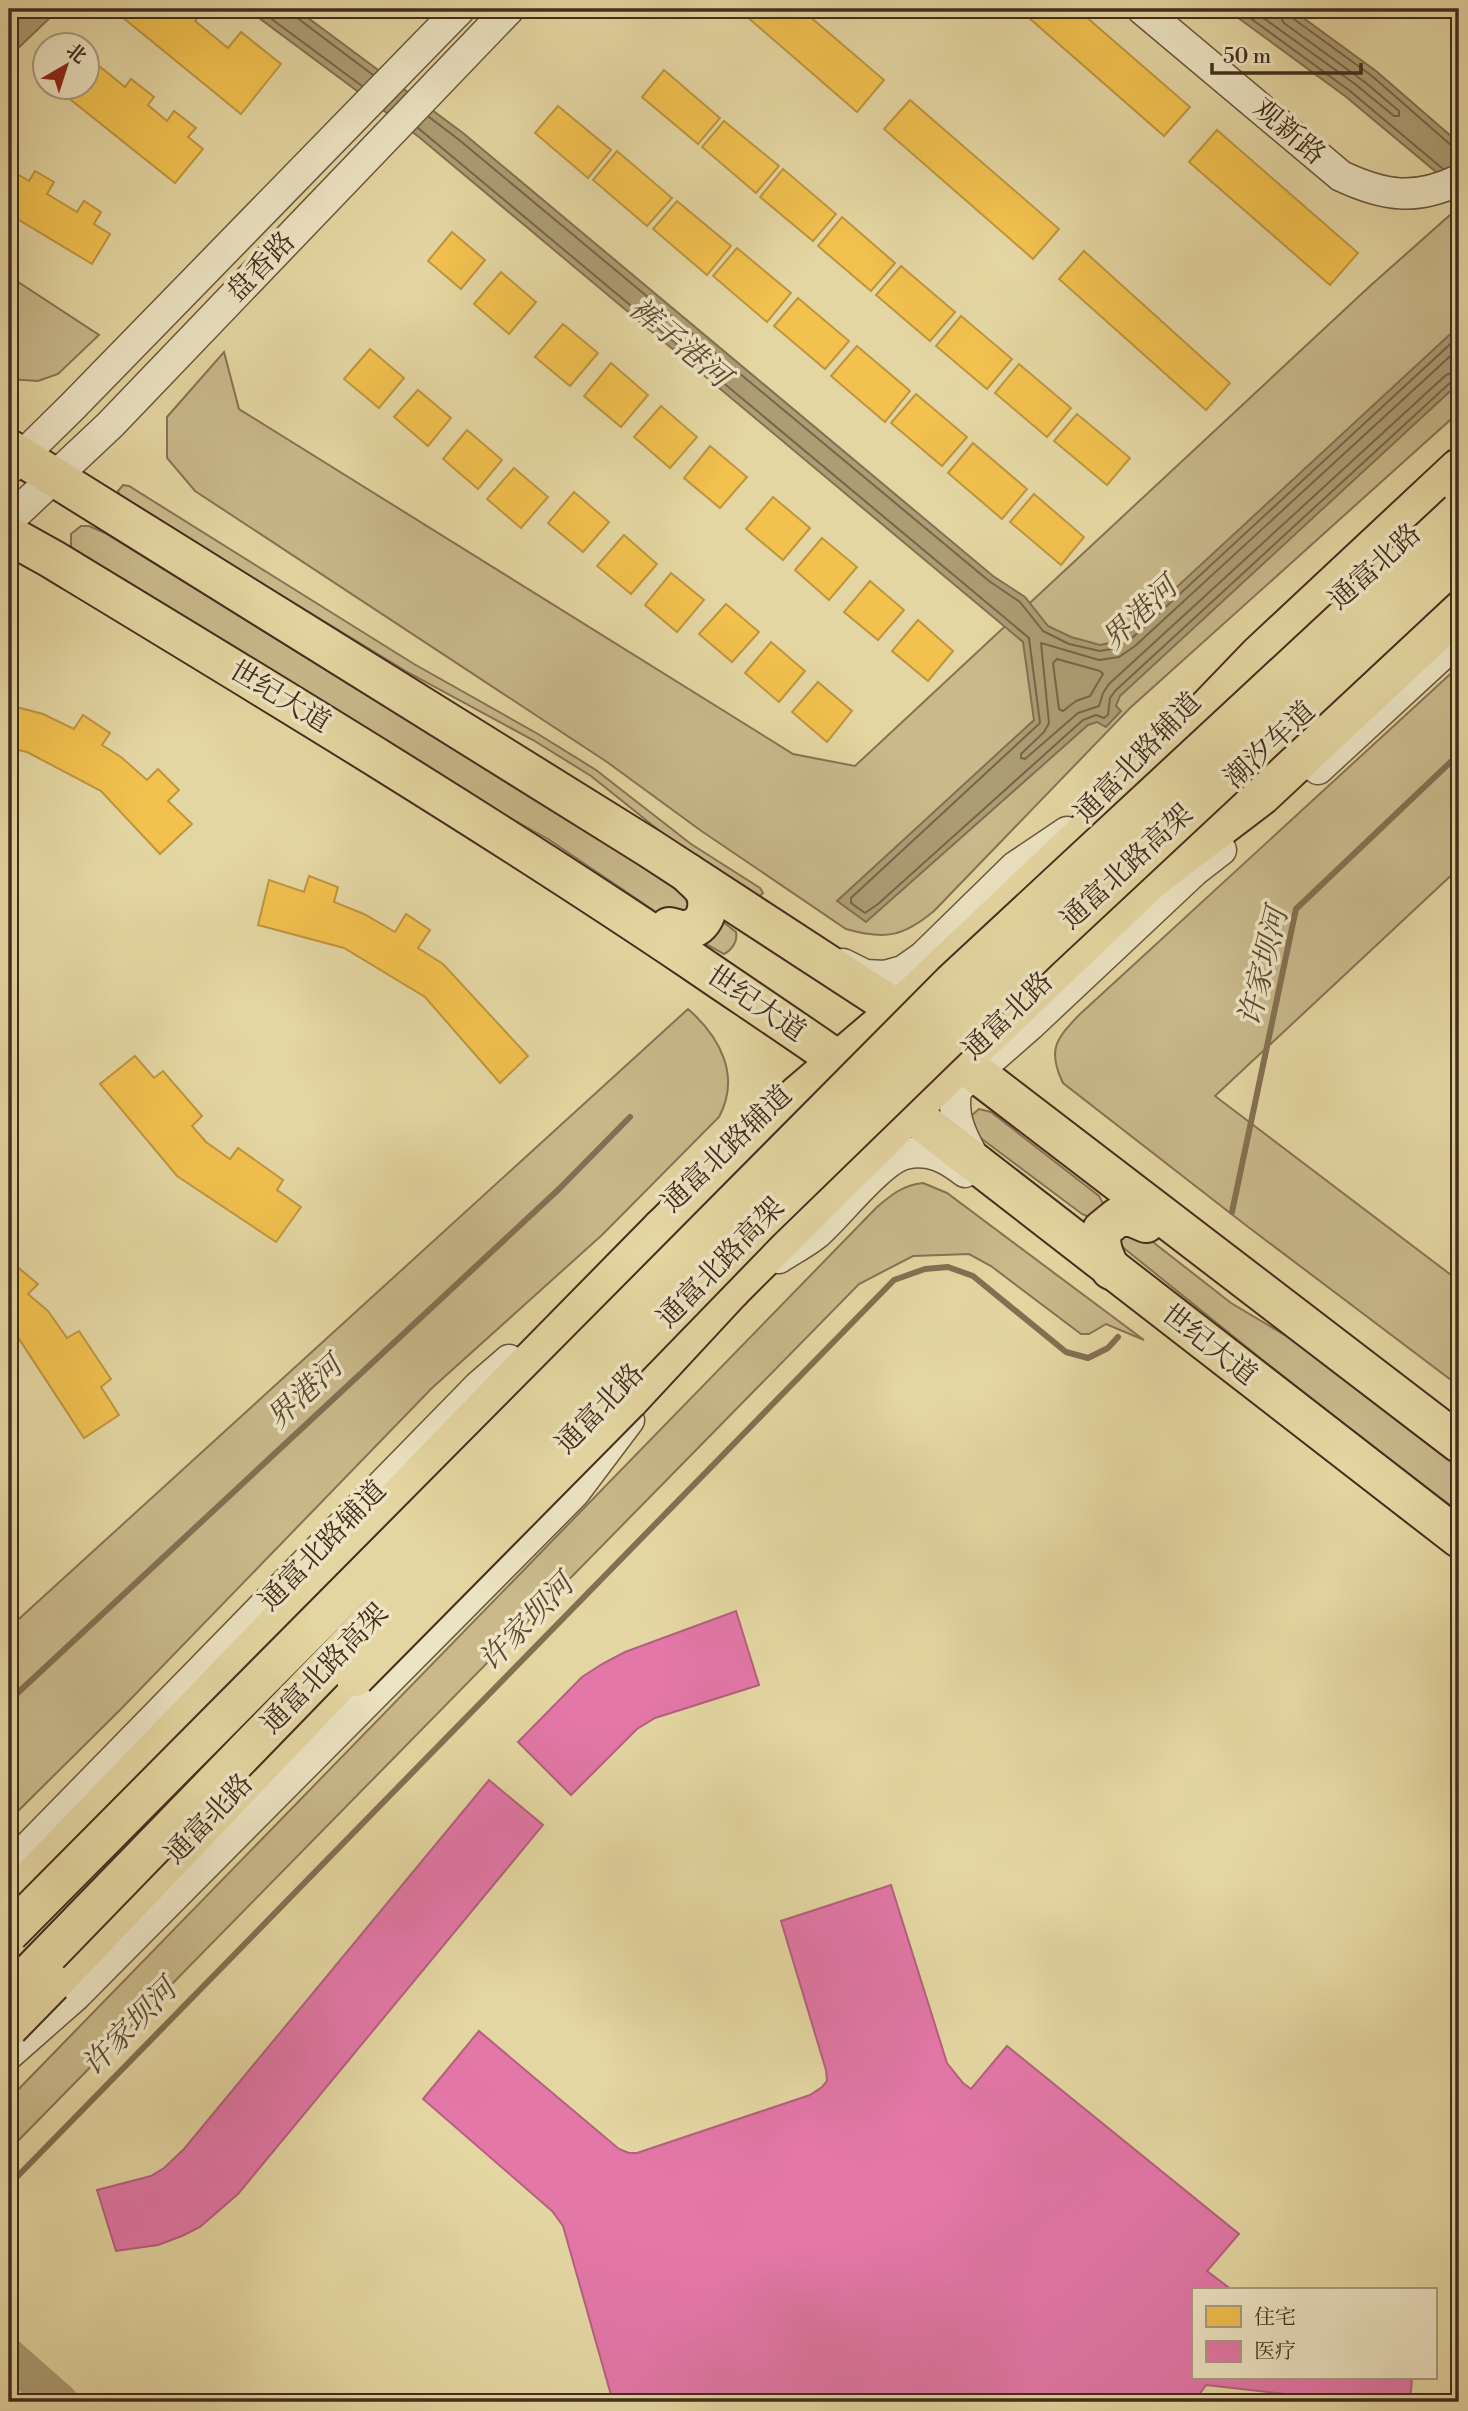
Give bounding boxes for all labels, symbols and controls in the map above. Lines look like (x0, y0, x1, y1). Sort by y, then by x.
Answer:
north arrow (32, 32, 102, 102)
scale bar (1212, 32, 1361, 76)
text: 北 (61, 38, 91, 69)
text: 50 m (1223, 44, 1271, 70)
street label: 观新路 (1246, 92, 1332, 172)
street label: 盘香路 (219, 225, 303, 309)
water label: 裤子港河 (621, 290, 741, 399)
street label: 通富北路 (1322, 517, 1428, 617)
water label: 界港河 (1094, 566, 1190, 659)
street label: 世纪大道 (223, 653, 337, 741)
street label: 通富北路辅道 (1067, 685, 1209, 831)
street label: 潮汐车道 (1217, 694, 1323, 796)
street label: 通富北路高架 (1054, 797, 1200, 937)
water label: 许家坝河 (1231, 899, 1298, 1030)
street label: 世纪大道 (700, 958, 812, 1050)
street label: 通富北路 (956, 965, 1060, 1067)
street label: 通富北路辅道 (654, 1078, 800, 1220)
street label: 通富北路高架 (650, 1190, 792, 1336)
street label: 世纪大道 (1154, 1297, 1264, 1393)
water label: 界港河 (259, 1345, 355, 1438)
street label: 通富北路 (549, 1357, 651, 1461)
street label: 通富北路辅道 (252, 1473, 394, 1619)
water label: 许家坝河 (472, 1563, 586, 1679)
street label: 通富北路高架 (254, 1596, 396, 1742)
street label: 通富北路 (158, 1767, 260, 1871)
water label: 许家坝河 (75, 1968, 189, 2084)
legend (1192, 2288, 1436, 2380)
text: 住宅 (1254, 2305, 1296, 2331)
text: 医疗 (1254, 2339, 1296, 2365)

